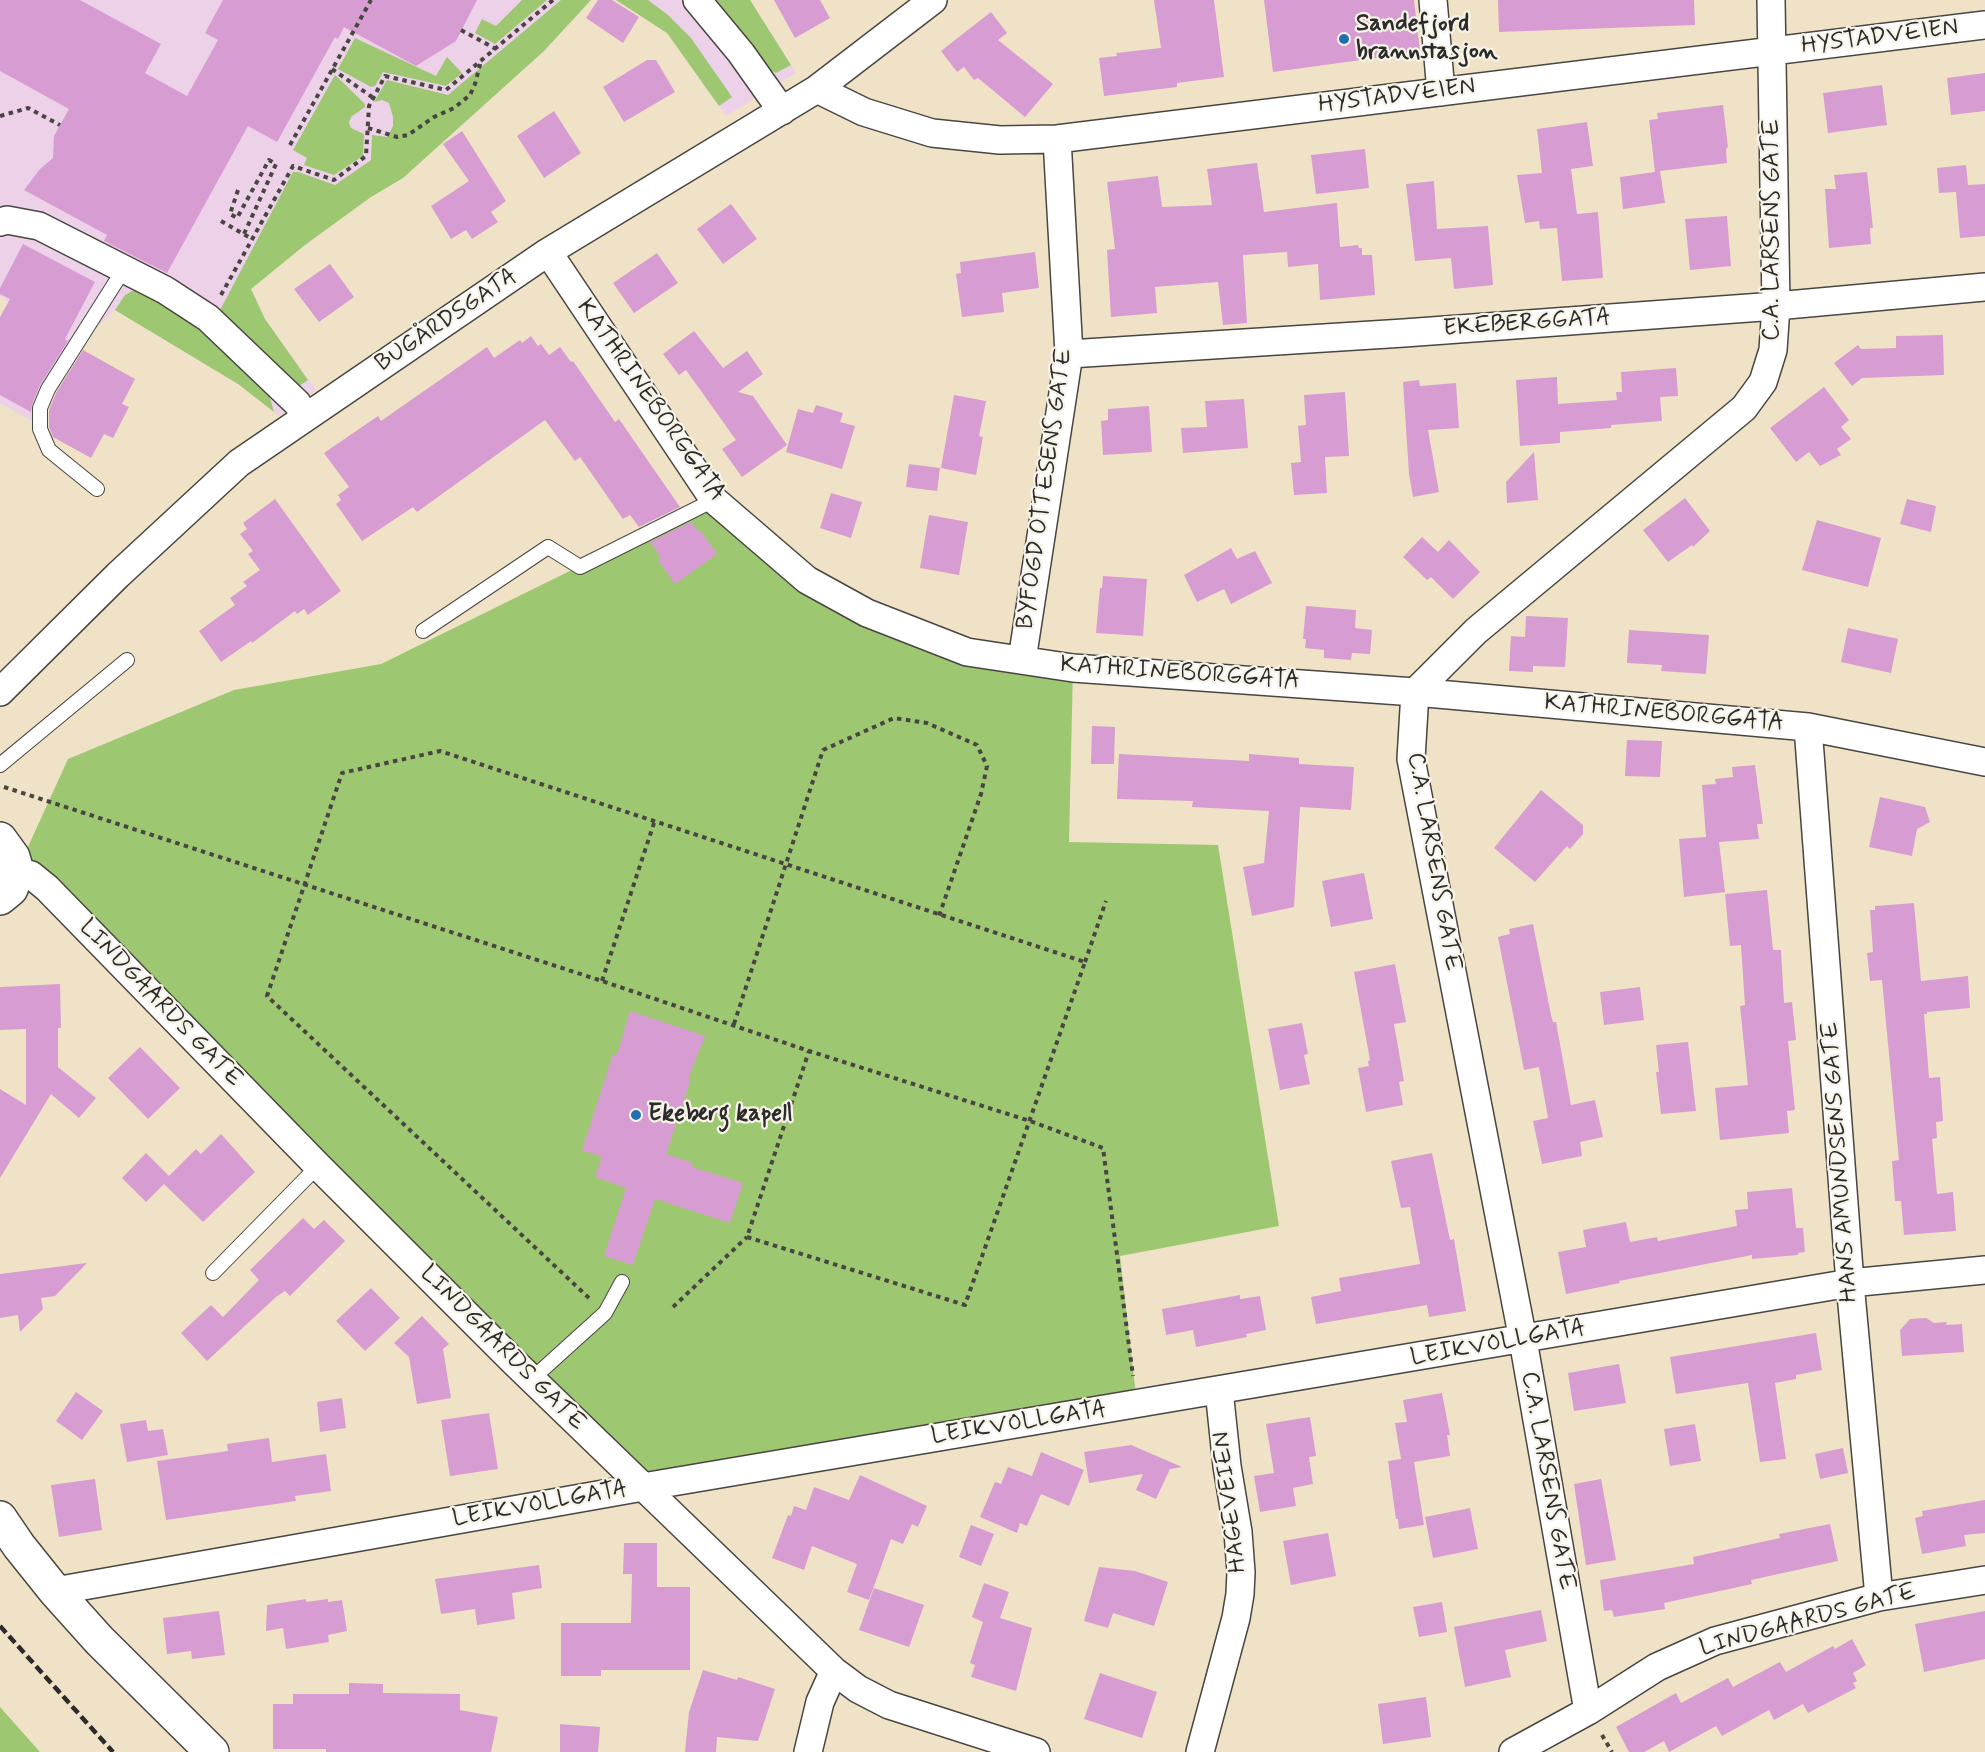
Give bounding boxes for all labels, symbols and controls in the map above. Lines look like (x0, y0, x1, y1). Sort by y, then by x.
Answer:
place label: Sandefjord brannstasjon (1356, 11, 1497, 67)
street label: HYSTADVEIEN (1800, 14, 1960, 62)
marker: Sandefjord brannstasjon (1337, 32, 1351, 46)
street label: HYSTADVEIEN (1317, 73, 1477, 121)
street label: C.A. LARSENS GATE (1759, 119, 1787, 341)
street label: BUGÅRDSGATA (370, 263, 524, 379)
street label: KATHRINEBORGGATA (569, 294, 731, 508)
street label: EKEBERGGATA (1442, 304, 1612, 344)
street label: BYFOGD OTTESENS GATE (1012, 347, 1080, 631)
street label: KATHRINEBORGGATA (1059, 651, 1301, 697)
street label: KATHRINEBORGGATA (1543, 689, 1785, 739)
street label: C.A. LARSENS GATE (1400, 750, 1466, 974)
street label: LINDGAARDS GATE (72, 914, 248, 1094)
street label: HANS AMUNDSENS GATE (1817, 1021, 1865, 1303)
place label: Ekeberg kapell (648, 1101, 793, 1129)
marker: Ekeberg kapell (629, 1108, 643, 1122)
street label: LINDGAARDS GATE (413, 1260, 591, 1438)
street label: LEIKVOLLGATA (1408, 1314, 1588, 1374)
street label: C.A. LARSENS GATE (1514, 1369, 1580, 1593)
street label: LEIKVOLLGATA (929, 1396, 1109, 1452)
street label: HAGEVEIEN (1208, 1430, 1254, 1574)
street label: LEIKVOLLGATA (450, 1475, 630, 1535)
street label: LINDGAARDS GATE (1697, 1578, 1919, 1664)

